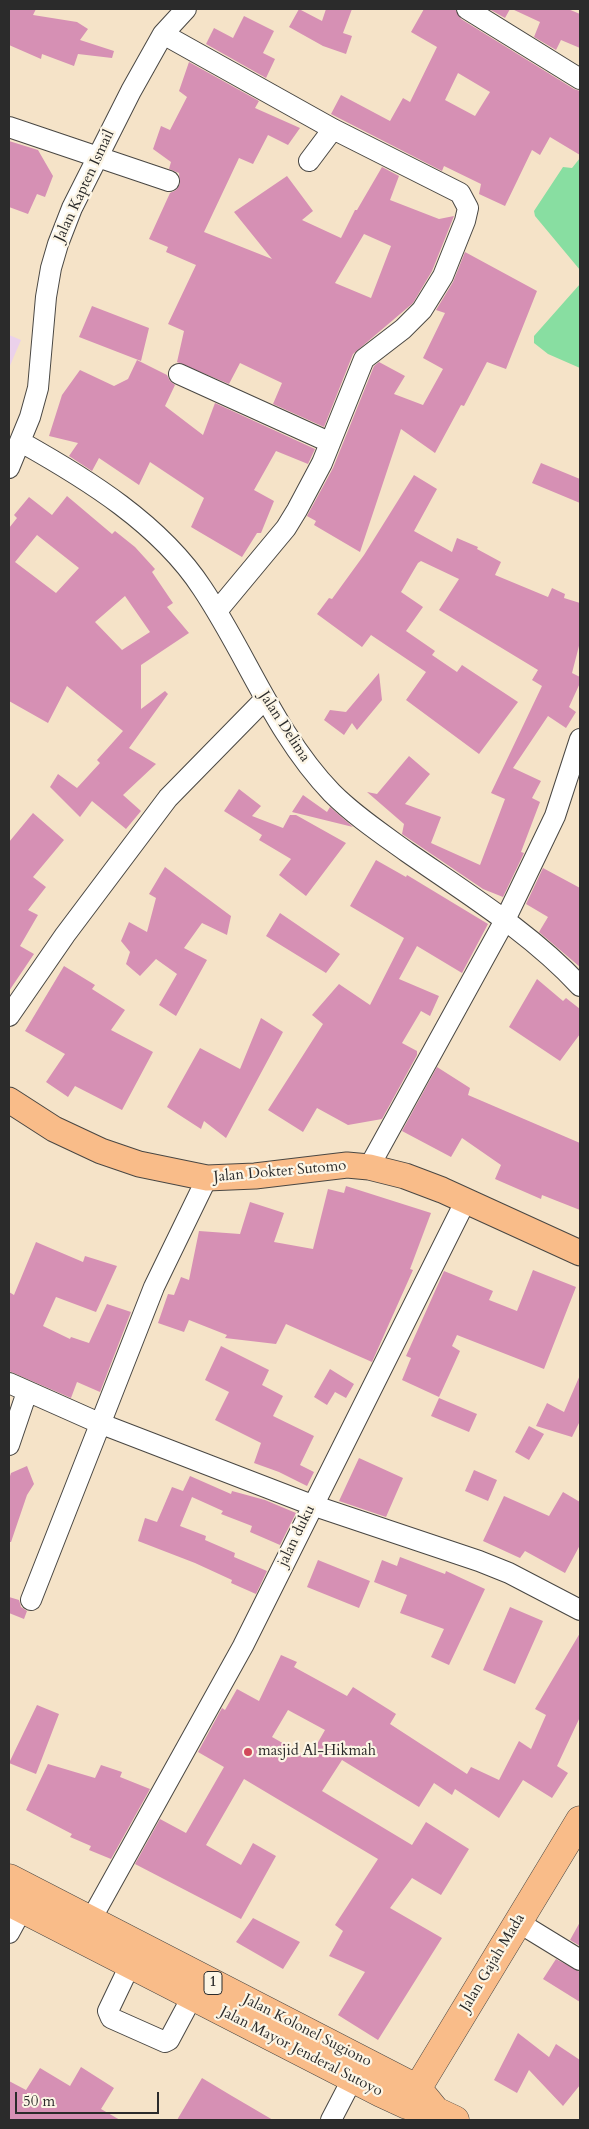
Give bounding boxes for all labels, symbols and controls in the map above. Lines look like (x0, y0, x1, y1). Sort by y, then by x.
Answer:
street label: Jalan Kapten Ismail (51, 127, 119, 245)
street label: Jalan Delima (255, 688, 313, 766)
street label: Jalan Dokter Sutomo (213, 1157, 347, 1187)
street label: jalan duku (274, 1502, 320, 1570)
place label: masjid Al-Hikmah (258, 1743, 376, 1761)
marker: masjid Al-Hikmah (242, 1746, 254, 1758)
street label: Jalan Gajah Mada (457, 1911, 529, 2015)
road number: 1 (204, 1972, 222, 1995)
street label: Jalan Kolonel Sugiono (240, 1991, 374, 2071)
street label: Jalan Mayor Jenderal Sutoyo (217, 2003, 385, 2101)
scale bar (18, 2082, 161, 2114)
text: 50 m (23, 2091, 55, 2111)

